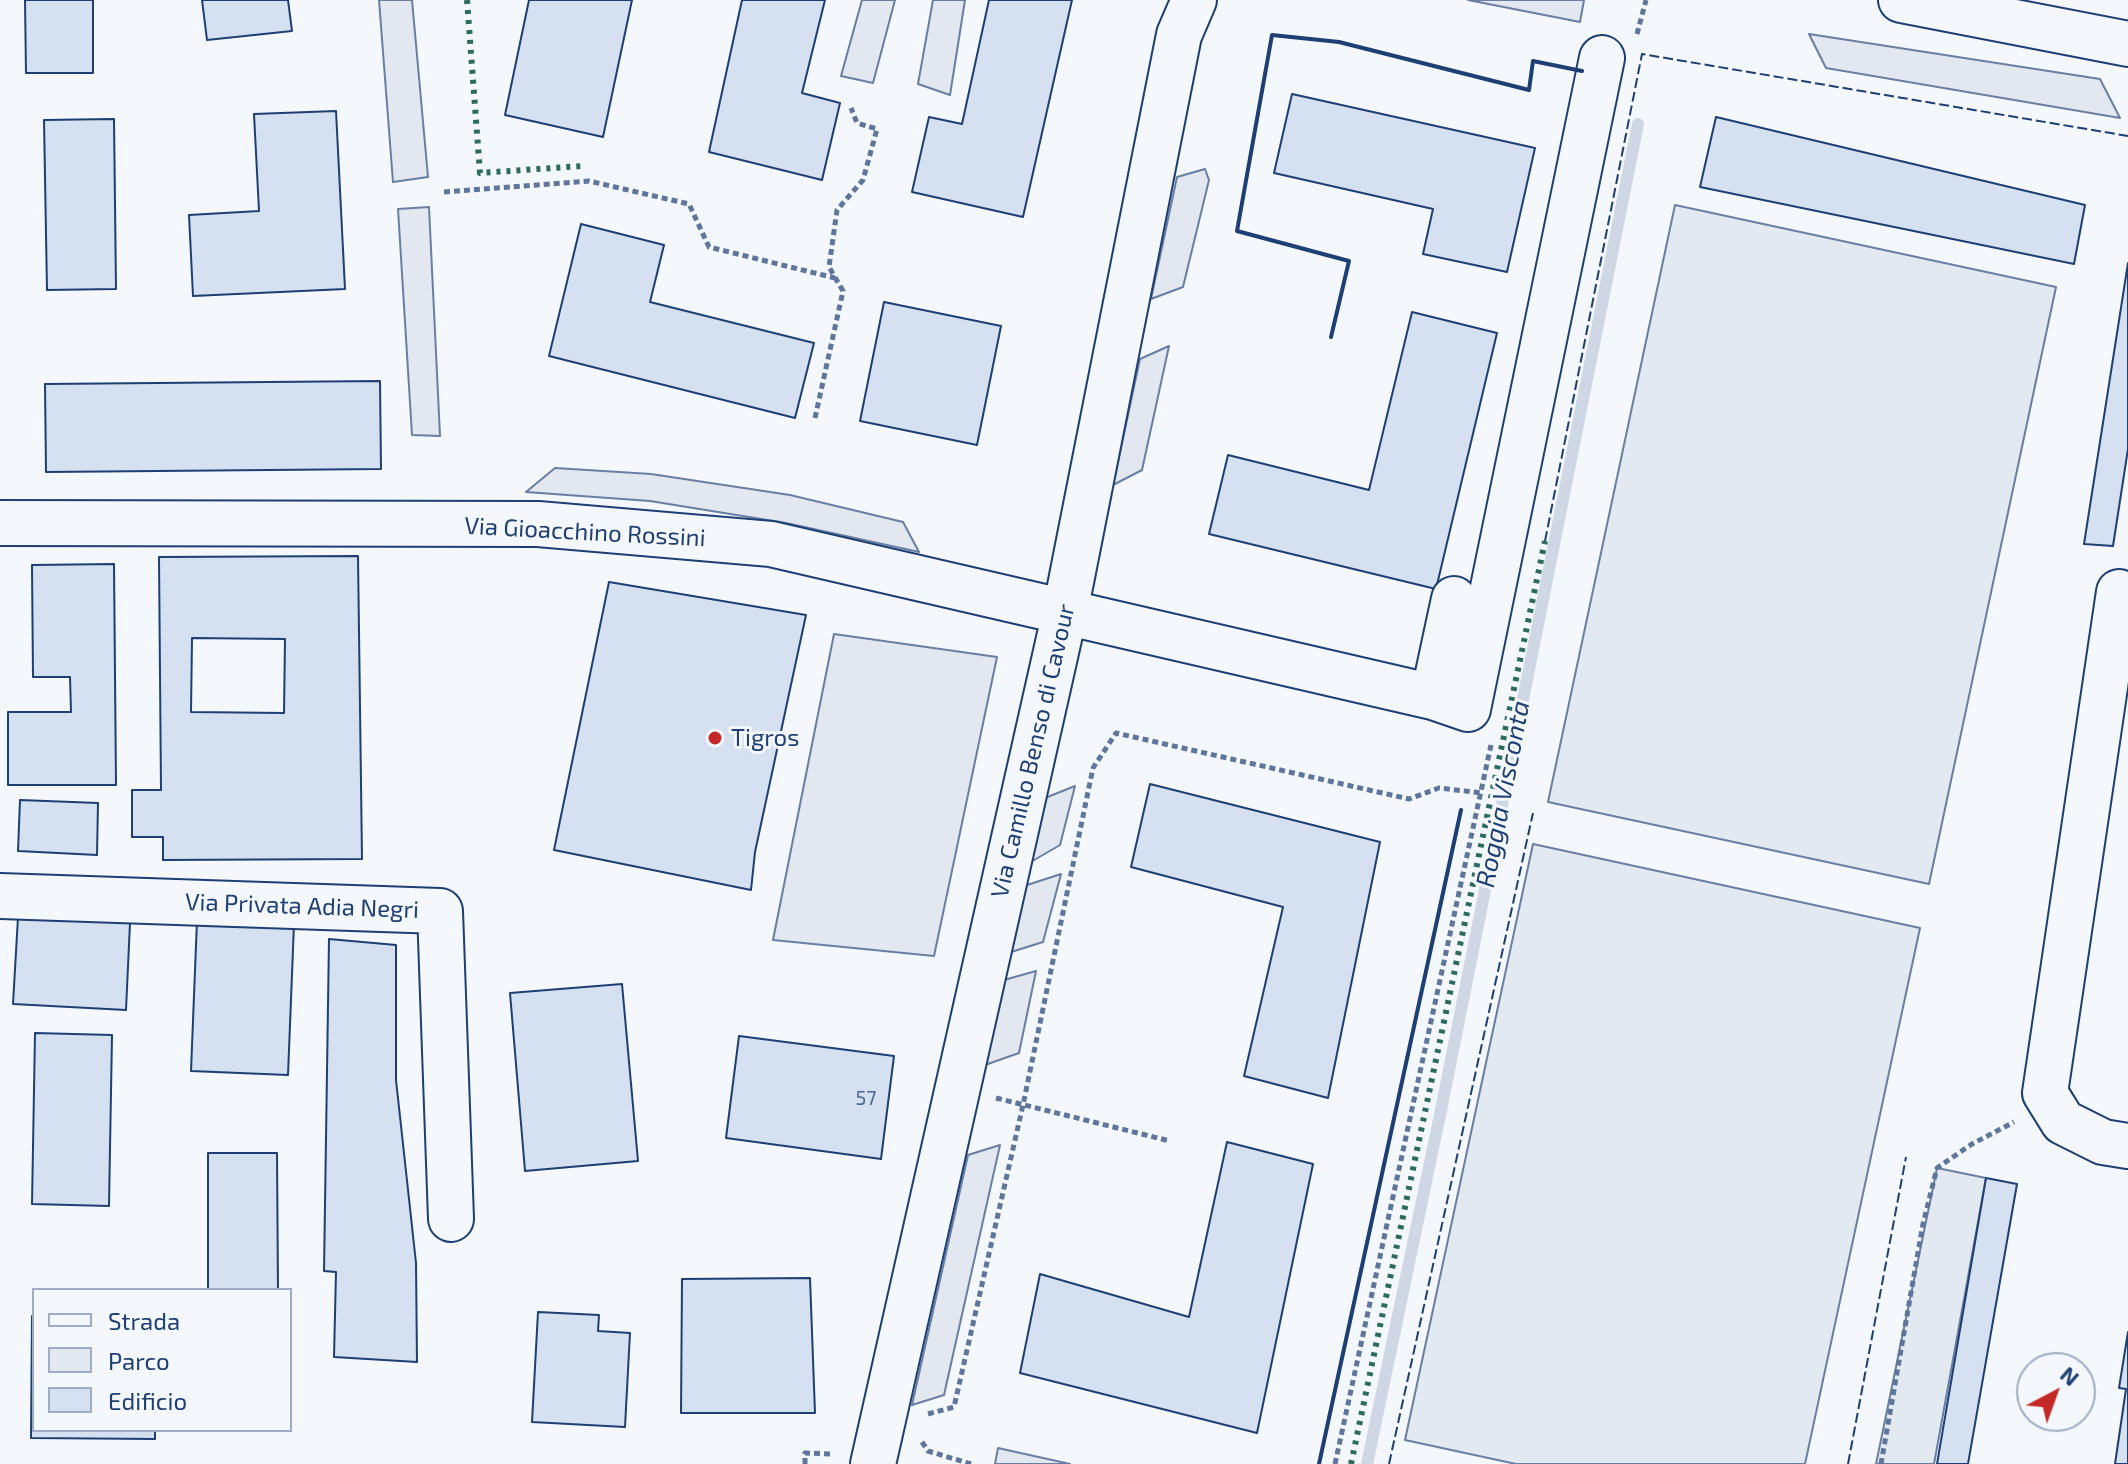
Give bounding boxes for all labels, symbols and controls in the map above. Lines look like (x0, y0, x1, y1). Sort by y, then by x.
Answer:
street label: Via Gioacchino Rossini (464, 511, 706, 553)
street label: Via Camillo Benso di Cavour (985, 601, 1081, 901)
water label: Roggia Visconta (1470, 698, 1536, 890)
place label: Tigros (731, 724, 799, 752)
marker: Tigros (706, 729, 724, 747)
street label: Via Privata Adia Negri (184, 888, 420, 924)
house number: 57 (856, 1086, 876, 1110)
legend (32, 1288, 292, 1432)
text: Strada (108, 1306, 180, 1335)
text: Parco (108, 1346, 170, 1375)
north arrow (2016, 1352, 2096, 1432)
text: N (2056, 1360, 2085, 1390)
text: Edificio (108, 1386, 187, 1415)

